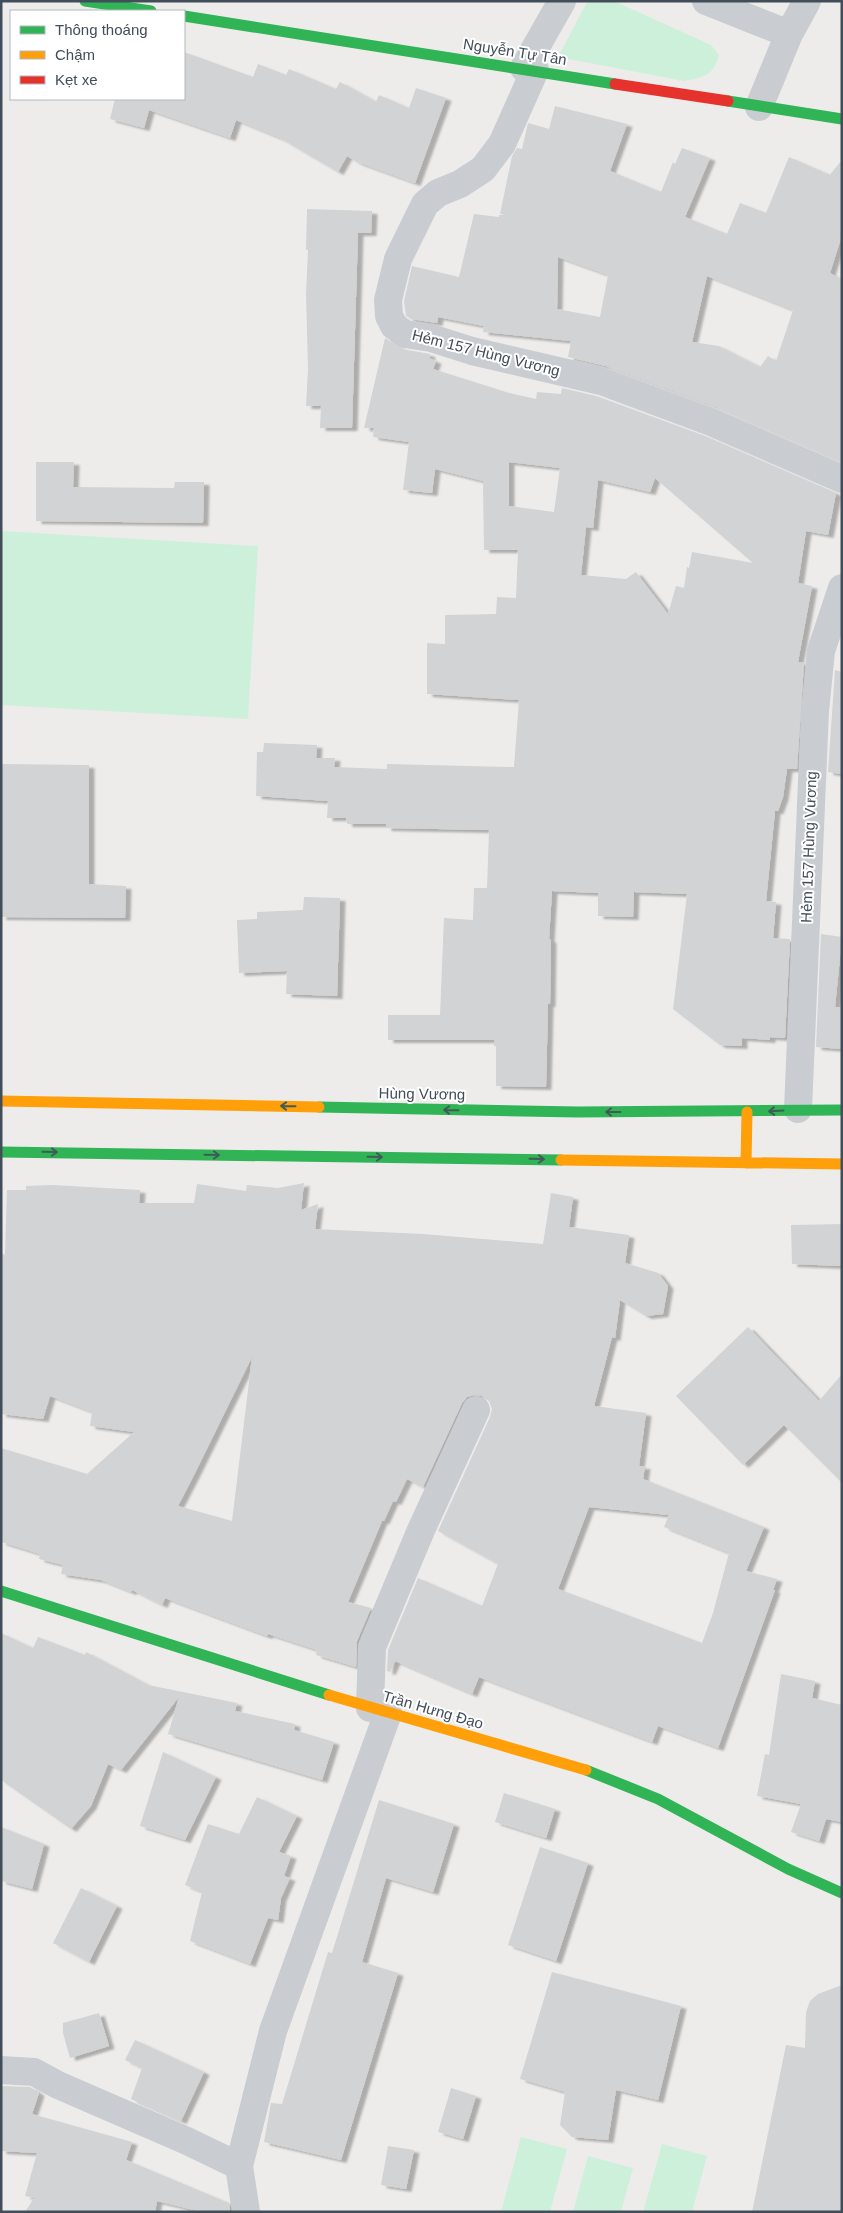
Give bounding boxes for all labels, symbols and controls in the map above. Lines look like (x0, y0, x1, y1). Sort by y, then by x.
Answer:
legend (10, 10, 185, 100)
text: Thông thoáng (55, 21, 148, 38)
street label: Nguyễn Tự Tân (462, 35, 568, 68)
text: Chậm (55, 46, 95, 63)
text: Kẹt xe (55, 71, 98, 88)
street label: Hẻm 157 Hùng Vương (410, 326, 562, 379)
street label: Hẻm 157 Hùng Vương (797, 771, 820, 923)
street label: Hùng Vương (379, 1084, 465, 1103)
one-way arrow (280, 1102, 296, 1111)
one-way arrow (443, 1105, 459, 1114)
one-way arrow (768, 1106, 784, 1115)
one-way arrow (605, 1107, 622, 1117)
one-way arrow (42, 1148, 58, 1157)
one-way arrow (204, 1150, 220, 1160)
one-way arrow (366, 1152, 383, 1162)
one-way arrow (529, 1155, 545, 1164)
street label: Trần Hưng Đạo (381, 1687, 485, 1732)

